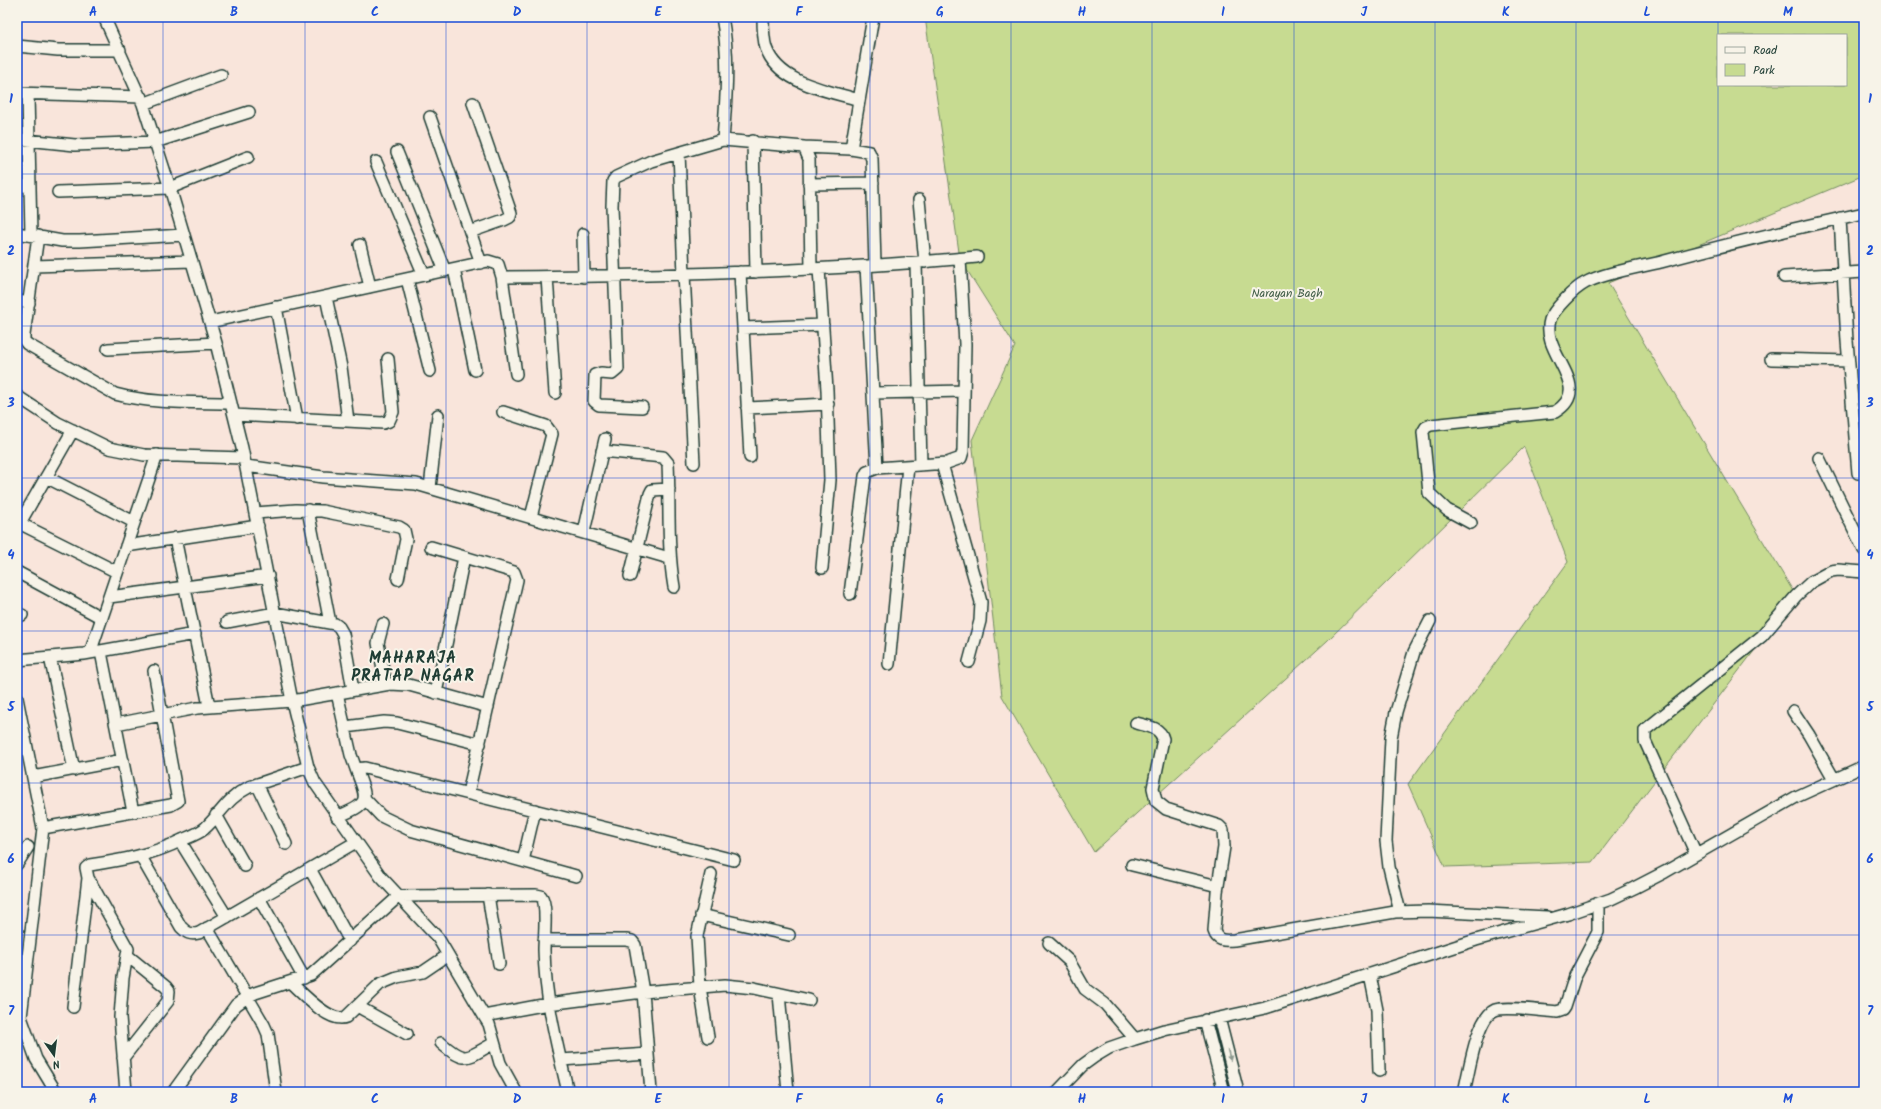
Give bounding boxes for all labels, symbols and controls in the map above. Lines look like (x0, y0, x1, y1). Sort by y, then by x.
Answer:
text: A (89, 2, 97, 23)
text: B (230, 2, 238, 23)
text: C (371, 2, 379, 23)
text: D (513, 2, 522, 23)
text: E (654, 2, 662, 23)
text: F (795, 2, 803, 23)
text: G (936, 2, 944, 23)
text: H (1078, 2, 1087, 23)
text: I (1221, 2, 1225, 23)
text: J (1361, 2, 1368, 23)
text: K (1502, 2, 1510, 23)
text: L (1643, 2, 1651, 23)
text: M (1783, 2, 1793, 23)
legend (1717, 34, 1847, 86)
text: Road (1753, 41, 1778, 60)
text: Park (1753, 61, 1775, 80)
text: 1 (9, 89, 13, 110)
text: 1 (1868, 89, 1872, 110)
text: 2 (7, 241, 15, 262)
text: 2 (1866, 241, 1874, 262)
park label: Narayan Bagh (1251, 284, 1323, 303)
text: 3 (6, 393, 15, 414)
text: 3 (1865, 393, 1874, 414)
text: 4 (7, 545, 15, 566)
text: 4 (1866, 545, 1874, 566)
district label: MAHARAJA PRATAP NAGAR (351, 646, 475, 689)
text: 5 (7, 697, 16, 718)
text: 5 (1866, 697, 1875, 718)
text: 6 (7, 849, 15, 870)
text: 6 (1866, 849, 1874, 870)
text: 7 (8, 1001, 15, 1022)
text: 7 (1867, 1001, 1874, 1022)
north arrow (34, 1035, 74, 1075)
one-way arrow (1226, 1049, 1232, 1061)
text: N (51, 1054, 62, 1073)
text: A (89, 1089, 97, 1109)
text: B (230, 1089, 238, 1109)
text: C (371, 1089, 379, 1109)
text: D (513, 1089, 522, 1109)
text: E (654, 1089, 662, 1109)
text: F (795, 1089, 803, 1109)
text: G (936, 1089, 944, 1109)
text: H (1078, 1089, 1087, 1109)
text: I (1221, 1089, 1225, 1109)
text: J (1361, 1089, 1368, 1109)
text: K (1502, 1089, 1510, 1109)
text: L (1643, 1089, 1651, 1109)
text: M (1783, 1089, 1793, 1109)

